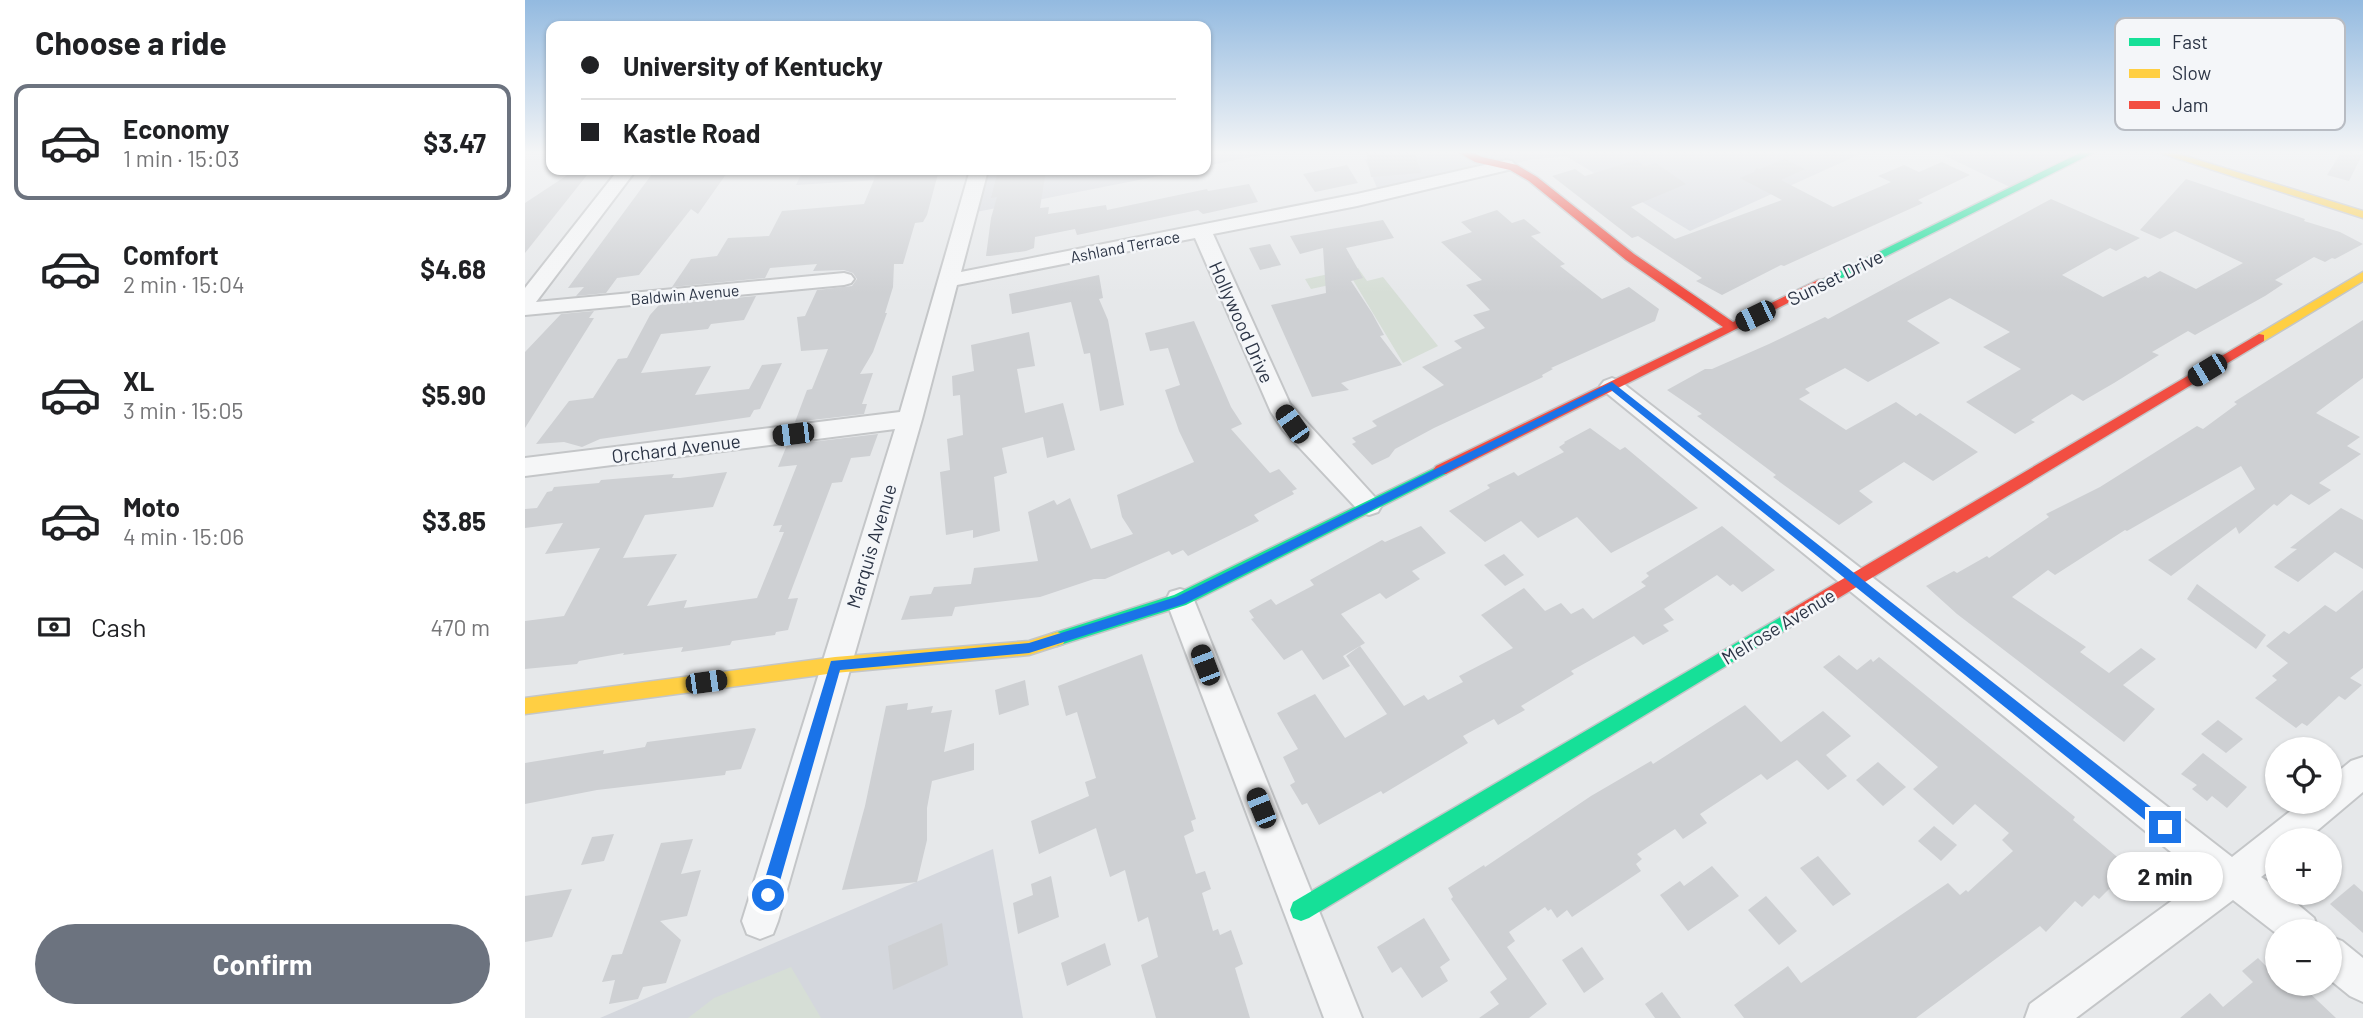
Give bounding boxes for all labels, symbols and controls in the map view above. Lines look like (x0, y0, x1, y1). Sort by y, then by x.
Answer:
legend (2115, 18, 2345, 130)
text: Choose a ride (35, 23, 227, 61)
text: Fast (2172, 30, 2208, 53)
text: University of Kentucky (623, 50, 883, 81)
text: Slow (2172, 61, 2211, 84)
text: Jam (2172, 93, 2208, 116)
icon: car (39, 111, 102, 174)
text: Economy (123, 113, 229, 144)
text: Kastle Road (623, 117, 760, 148)
text: $3.47 (423, 127, 486, 158)
text: 1 min · 15:03 (123, 144, 239, 172)
street label: Ashland Terrace (1068, 226, 1182, 266)
icon: car (39, 237, 102, 300)
text: Comfort (123, 239, 219, 270)
street label: Sunset Drive (1783, 244, 1887, 310)
text: $4.68 (420, 253, 486, 284)
street label: Hollywood Drive (1205, 258, 1279, 386)
text: 2 min · 15:04 (123, 270, 245, 298)
street label: Baldwin Avenue (630, 280, 740, 308)
car (1732, 297, 1779, 335)
car (2184, 350, 2231, 390)
icon: car (39, 363, 102, 426)
text: XL (123, 365, 154, 396)
text: $5.90 (421, 379, 486, 410)
text: 3 min · 15:05 (123, 396, 243, 424)
car (1272, 401, 1313, 447)
car (771, 421, 816, 447)
street label: Orchard Avenue (610, 429, 742, 467)
street label: Marquis Avenue (841, 481, 901, 611)
icon: car (39, 489, 102, 552)
text: Moto (123, 491, 180, 522)
text: $3.85 (422, 505, 486, 536)
text: 4 min · 15:06 (123, 522, 244, 550)
street label: Melrose Avenue (1717, 583, 1839, 669)
icon: cash (35, 608, 73, 646)
text: Cash (91, 611, 146, 642)
text: 470 m (431, 613, 490, 641)
car (1188, 642, 1223, 688)
car (684, 669, 729, 695)
map controls (2265, 737, 2342, 996)
button: locate (2265, 737, 2342, 814)
car (1244, 785, 1279, 831)
route end (2149, 811, 2181, 843)
button: + (2265, 828, 2342, 905)
callout: 2 min (2107, 852, 2223, 900)
text: 2 min (2137, 862, 2193, 890)
route start (752, 879, 784, 911)
button: − (2265, 919, 2342, 996)
button: Confirm (35, 924, 490, 1004)

